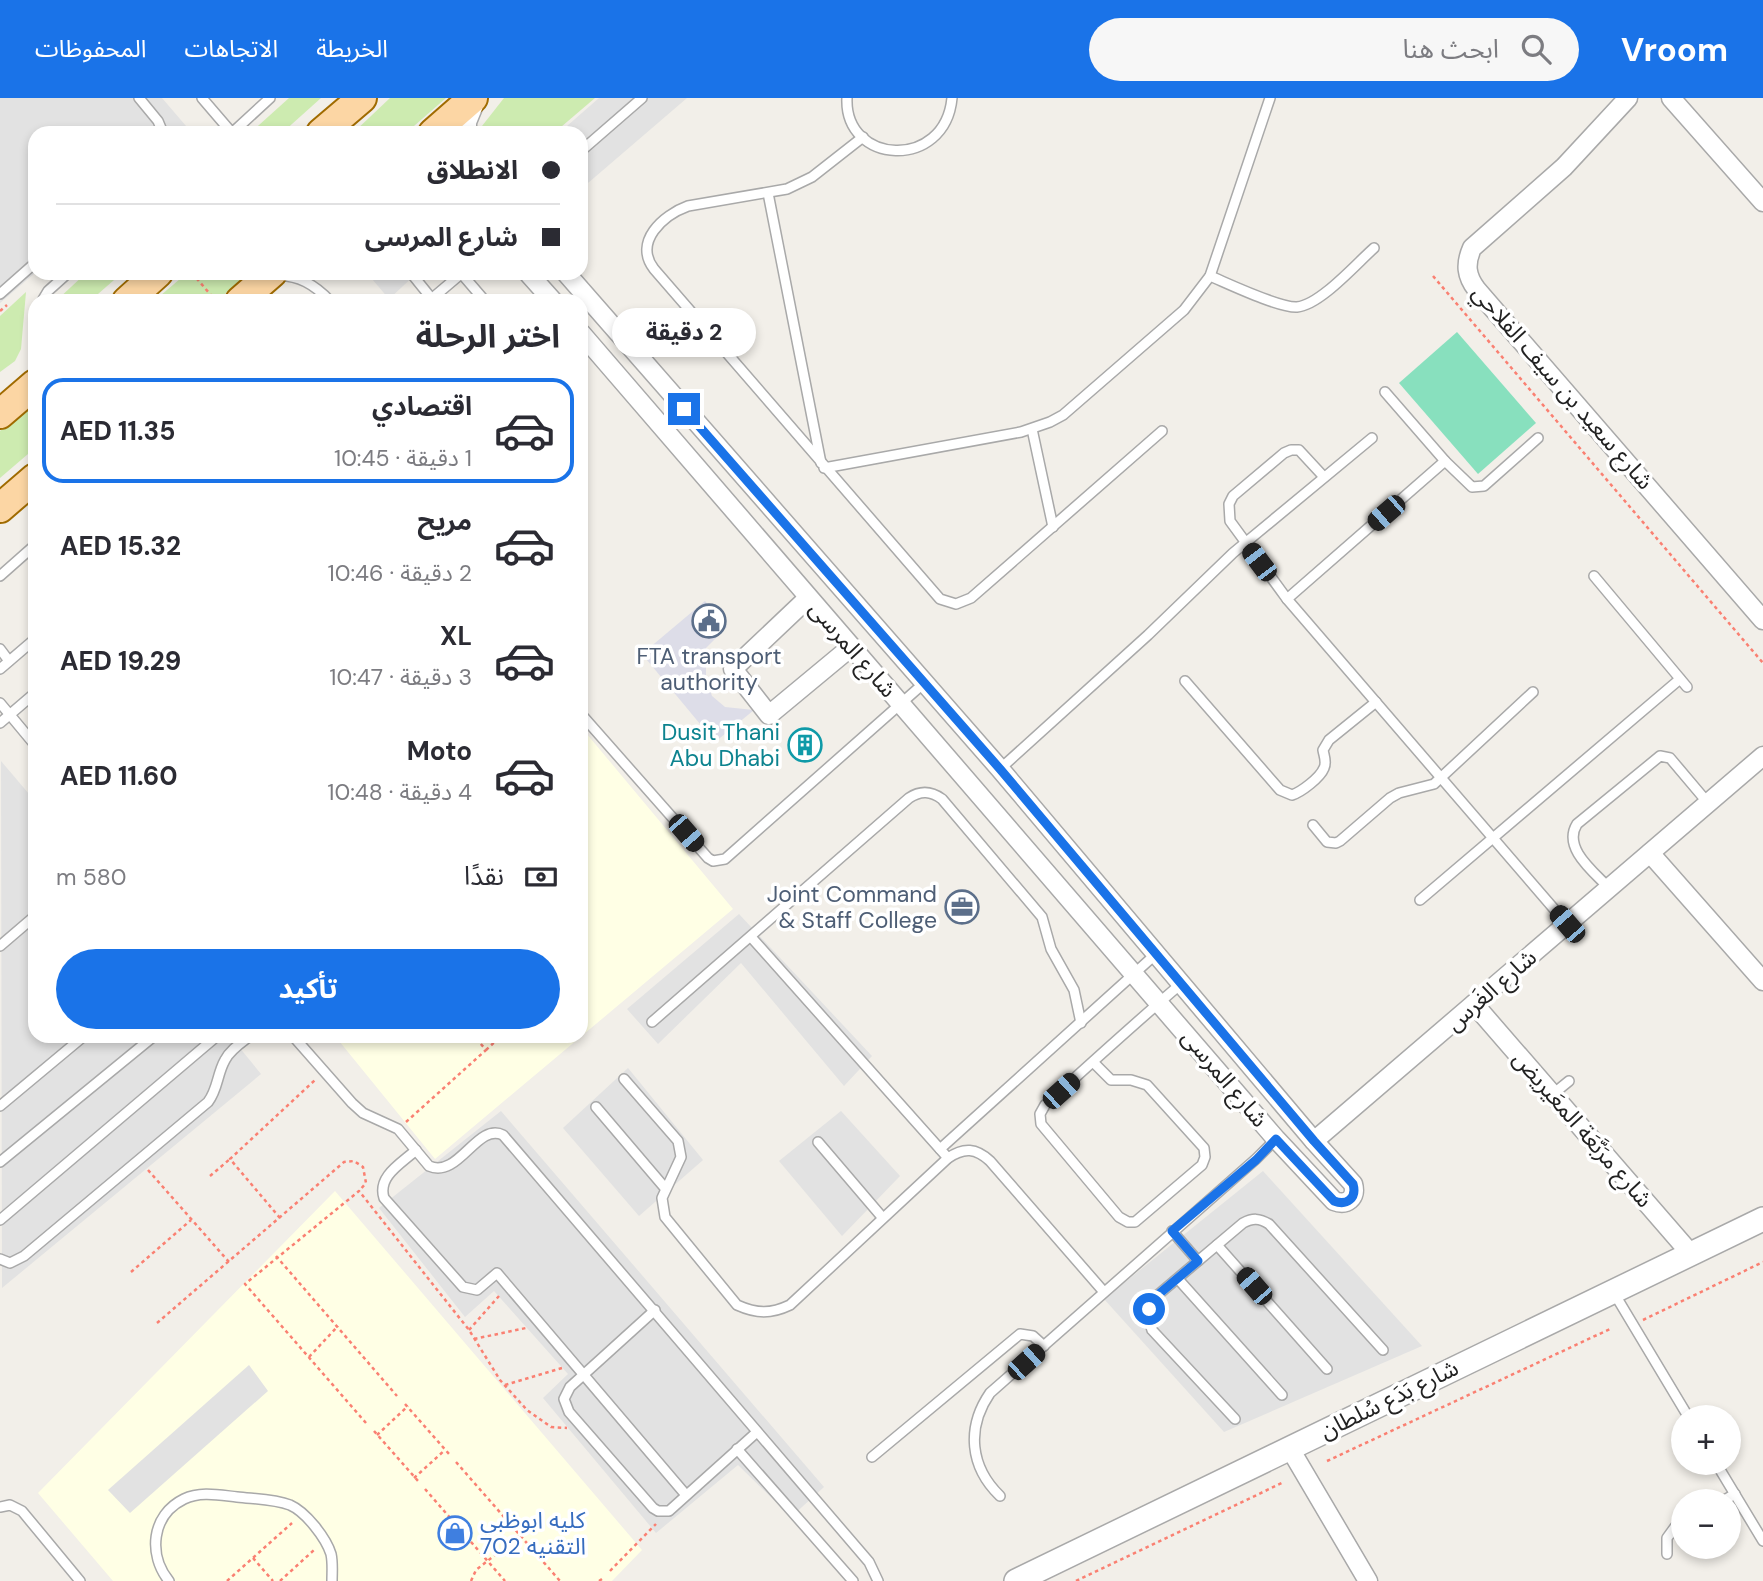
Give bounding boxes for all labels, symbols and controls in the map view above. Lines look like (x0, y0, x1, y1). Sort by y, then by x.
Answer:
search box (1089, 18, 1579, 81)
text: Vroom (1621, 28, 1728, 71)
icon: search (1517, 30, 1555, 68)
text: ابحث هنا (1402, 32, 1499, 66)
text: المحفوظات (35, 33, 146, 64)
text: الاتجاهات (184, 33, 278, 64)
text: الخريطة (316, 33, 388, 64)
text: الانطلاق (427, 153, 518, 187)
text: شارع المرسى (365, 220, 518, 254)
street label: شارع سعيد بن سيف الفلاحي (1464, 278, 1660, 497)
callout: 2 دقيقة (612, 308, 756, 356)
text: اختر الرحلة (416, 315, 560, 357)
text: 2 دقيقة (646, 317, 722, 347)
text: اقتصادي (372, 389, 472, 423)
route end (668, 393, 700, 425)
icon: car (493, 399, 556, 462)
text: AED 11.35 (60, 414, 175, 448)
text: 1 دقيقة · 10:45 (334, 443, 472, 473)
car (1364, 491, 1409, 535)
text: مريح (417, 504, 472, 538)
icon: car (493, 514, 556, 577)
text: AED 15.32 (60, 529, 181, 563)
car (1238, 539, 1281, 585)
text: 2 دقيقة · 10:46 (327, 558, 472, 588)
street label: شارع المرسى (801, 594, 903, 705)
public building icon: FTA transport authority (690, 602, 728, 640)
text: XL (440, 619, 472, 653)
icon: car (493, 629, 556, 692)
place label: FTA transport authority (636, 641, 782, 697)
text: AED 19.29 (60, 644, 181, 678)
text: 3 دقيقة · 10:47 (329, 662, 472, 692)
place label: Dusit Thani Abu Dhabi (661, 717, 780, 773)
building icon: Dusit Thani Abu Dhabi (786, 726, 824, 764)
text: Moto (407, 734, 472, 768)
icon: car (493, 744, 556, 807)
text: AED 11.60 (60, 759, 178, 793)
text: 4 دقيقة · 10:48 (327, 777, 472, 807)
car (665, 810, 708, 856)
icon: cash (522, 858, 560, 896)
text: نقدًا (464, 859, 504, 893)
text: 580 m (56, 862, 126, 892)
place label: Joint Command & Staff College (767, 879, 937, 935)
office icon: Joint Command & Staff College (943, 888, 981, 926)
car (1546, 901, 1589, 947)
street label: شارع الغَرس (1439, 942, 1544, 1039)
button: تأكيد (56, 949, 560, 1029)
street label: شارع المرسى (1174, 1023, 1275, 1135)
street label: شارع مرَبَّعَة المعَيريض (1505, 1044, 1659, 1215)
car (1039, 1069, 1084, 1113)
car (1233, 1263, 1276, 1309)
route start (1133, 1293, 1165, 1325)
car (1004, 1340, 1049, 1384)
street label: شارع بَدَع سُلطان (1315, 1352, 1464, 1447)
map controls (1671, 1405, 1741, 1559)
button: + (1671, 1405, 1741, 1475)
button: − (1671, 1489, 1741, 1559)
place label: كليه ابوظبي التقنيه 702 (480, 1505, 586, 1561)
shop icon: كليه ابوظبي التقنيه 702 (436, 1514, 474, 1552)

